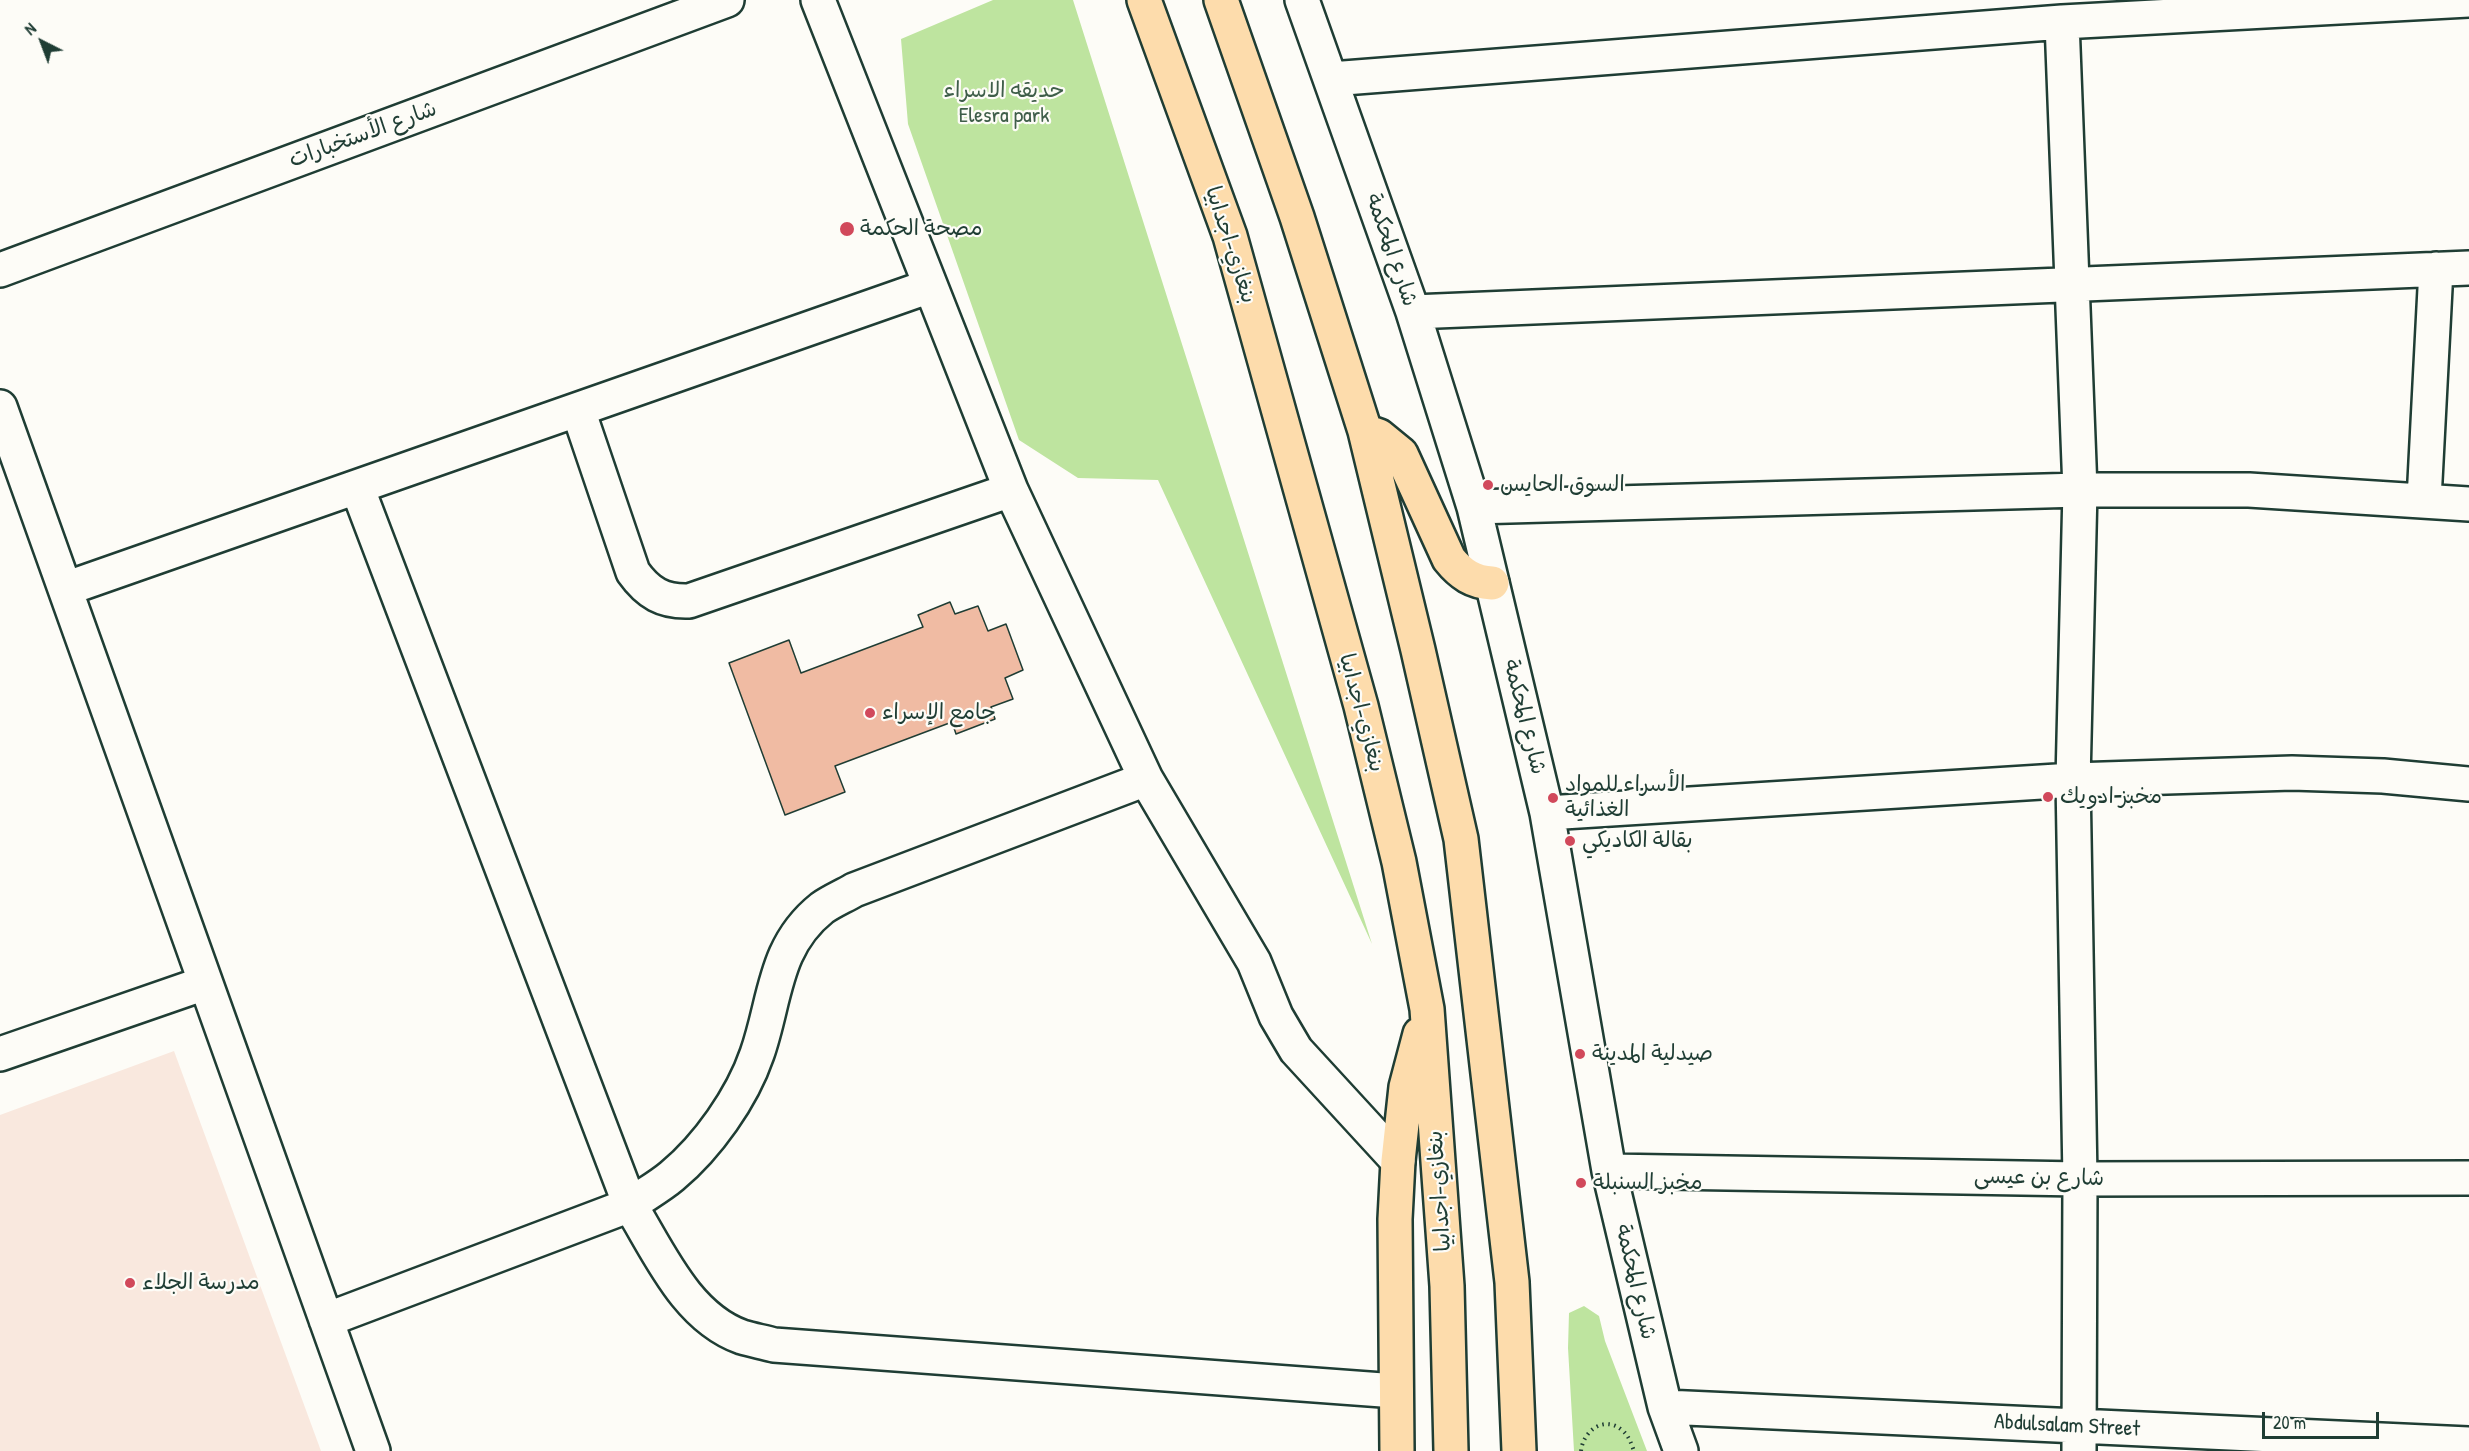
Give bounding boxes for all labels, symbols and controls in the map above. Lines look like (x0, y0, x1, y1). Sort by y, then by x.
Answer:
north arrow (12, 12, 72, 72)
text: N (19, 18, 40, 40)
park label: حديقه الاسراء Elesra park (943, 78, 1065, 130)
street label: شارع الأستخبارات (286, 96, 440, 174)
street label: بنغازي-اجدابيا (1199, 183, 1261, 307)
street label: شارع المحكمة (1359, 190, 1423, 310)
place label: مصحة الحكمة (860, 216, 983, 242)
marker: مصحة الحكمة (838, 220, 856, 238)
place label: السوق الحايس (1500, 472, 1625, 498)
marker: السوق الحايس (1481, 478, 1495, 492)
street label: بنغازي-اجدابيا (1333, 651, 1389, 775)
street label: شارع المحكمة (1497, 657, 1551, 777)
place label: جامع الإسراء (882, 700, 996, 726)
marker: جامع الإسراء (863, 706, 877, 720)
place label: الأسراء للمواد الغذائية (1565, 772, 1685, 824)
place label: مخبز ادويك (2060, 784, 2162, 810)
marker: مخبز ادويك (2041, 790, 2055, 804)
marker: الأسراء للمواد الغذائية (1546, 791, 1560, 805)
place label: بقالة الكاديكي (1582, 828, 1693, 854)
marker: بقالة الكاديكي (1563, 834, 1577, 848)
place label: صيدلية المدينة (1592, 1041, 1713, 1067)
marker: صيدلية المدينة (1573, 1047, 1587, 1061)
street label: بنغازي-اجدابيا (1423, 1129, 1457, 1253)
street label: شارع بن عيسى (1974, 1164, 2104, 1192)
place label: مخبز السنبلة (1593, 1170, 1703, 1196)
marker: مخبز السنبلة (1574, 1176, 1588, 1190)
street label: شارع المحكمة (1609, 1222, 1661, 1342)
place label: مدرسة الجلاء (142, 1270, 260, 1296)
marker: مدرسة الجلاء (123, 1276, 137, 1290)
scale bar (2265, 1400, 2382, 1438)
street label: Abdulsalam Street (1993, 1409, 2141, 1443)
text: 20 m (2273, 1410, 2306, 1435)

